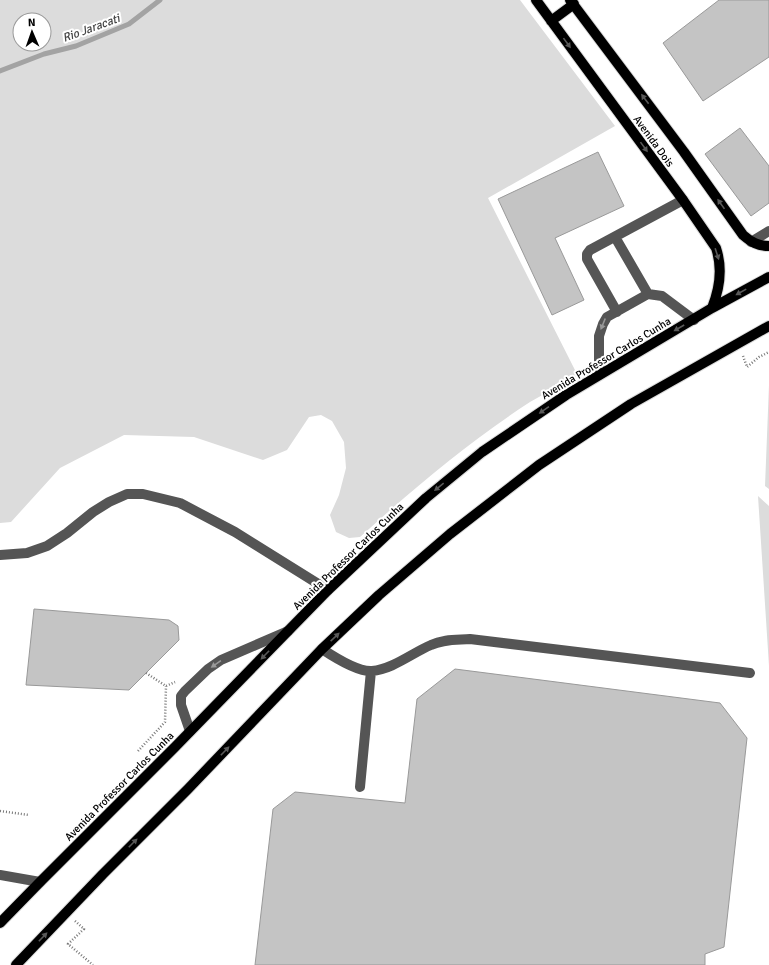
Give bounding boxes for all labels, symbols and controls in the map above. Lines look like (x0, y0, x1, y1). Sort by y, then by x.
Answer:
water label: Rio Jaracati (60, 11, 124, 46)
north arrow (12, 12, 52, 52)
text: N (28, 16, 36, 29)
one-way arrow (563, 37, 571, 48)
one-way arrow (640, 94, 649, 105)
street label: Avenida Dois (631, 113, 677, 170)
one-way arrow (640, 142, 648, 153)
one-way arrow (717, 199, 725, 210)
one-way arrow (714, 249, 720, 261)
one-way arrow (735, 289, 746, 296)
street label: Avenida Professor Carlos Cunha (539, 314, 674, 402)
one-way arrow (600, 319, 606, 331)
one-way arrow (673, 325, 685, 332)
one-way arrow (539, 406, 549, 414)
one-way arrow (434, 483, 445, 492)
street label: Avenida Professor Carlos Cunha (290, 500, 407, 613)
one-way arrow (330, 632, 340, 642)
one-way arrow (260, 650, 270, 660)
one-way arrow (211, 660, 222, 668)
street label: Avenida Professor Carlos Cunha (62, 729, 177, 843)
one-way arrow (220, 746, 229, 755)
one-way arrow (128, 838, 138, 848)
one-way arrow (38, 932, 48, 942)

